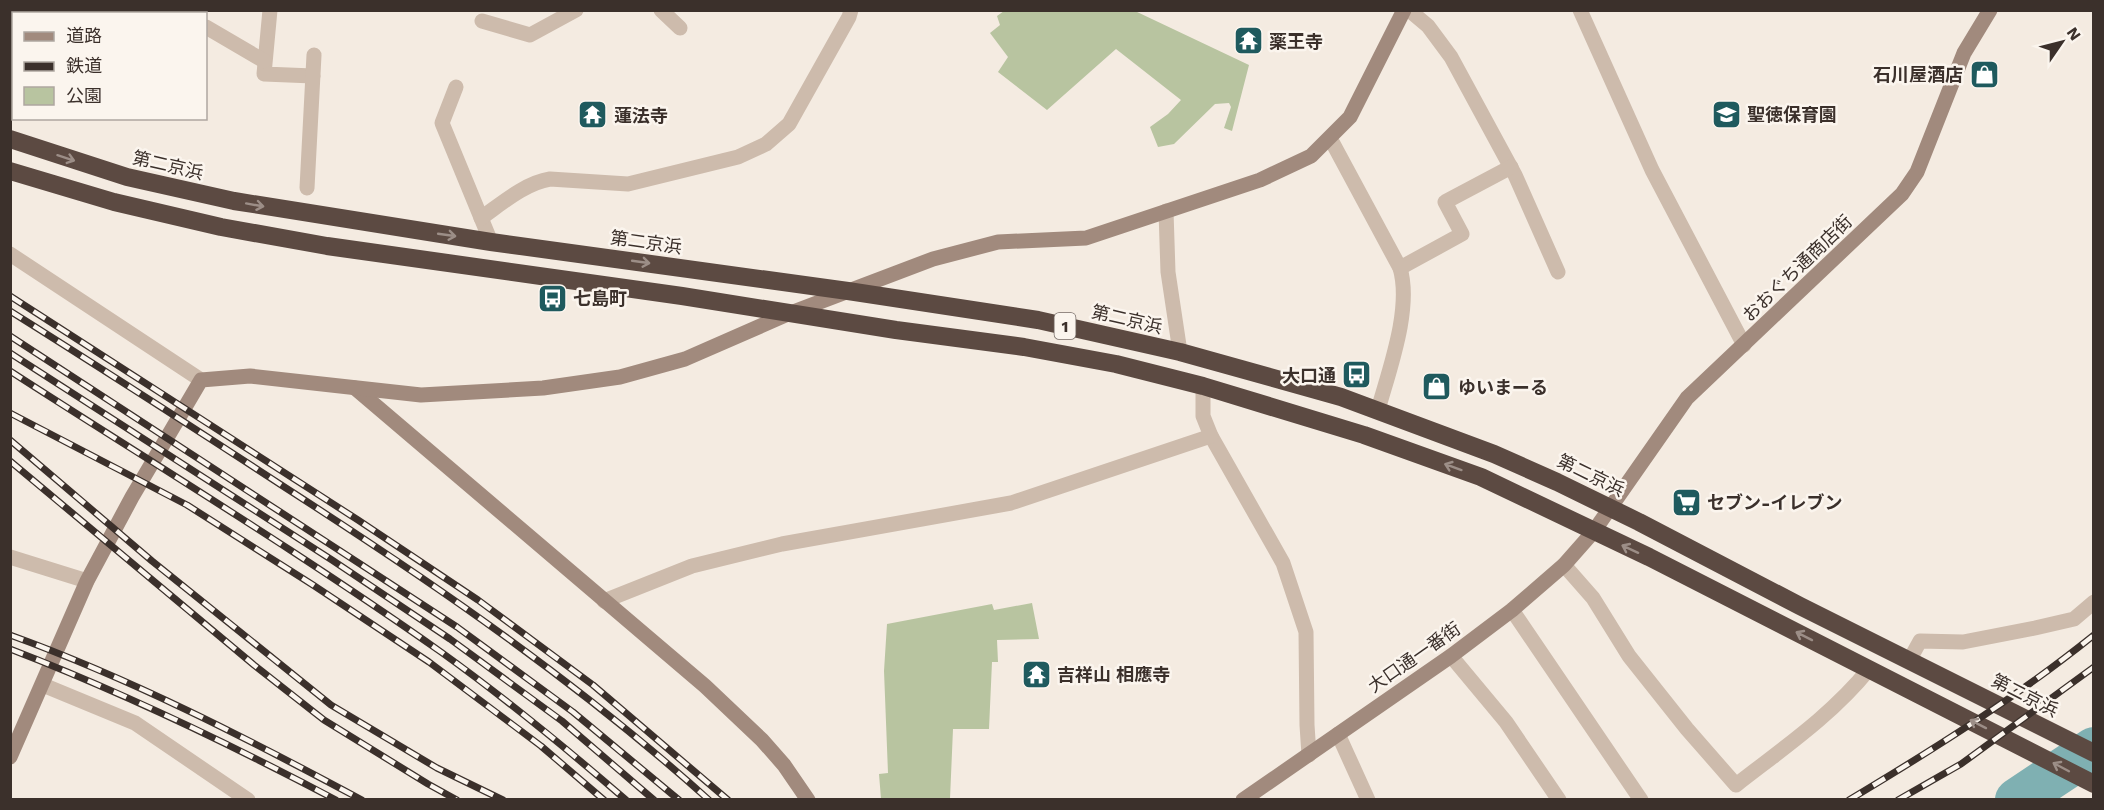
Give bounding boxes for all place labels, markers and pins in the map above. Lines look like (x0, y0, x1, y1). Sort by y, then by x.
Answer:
temple icon: 薬王寺 (1232, 25, 1264, 57)
place label: 薬王寺 (1269, 31, 1323, 52)
shop icon: 石川屋酒店 (1968, 58, 2000, 90)
place label: 石川屋酒店 (1873, 64, 1963, 85)
school or university icon: 聖徳保育園 (1710, 98, 1742, 130)
temple icon: 蓮法寺 (577, 99, 609, 131)
place label: 聖徳保育園 (1747, 104, 1837, 125)
place label: 蓮法寺 (614, 105, 668, 126)
bus stop icon: 七島町 (536, 282, 568, 314)
place label: 七島町 (573, 288, 627, 309)
bus stop icon: 大口通 (1341, 359, 1373, 391)
place label: 大口通 (1282, 365, 1336, 386)
shop icon: ゆいまーる (1421, 371, 1453, 403)
place label: ゆいまーる (1458, 377, 1548, 398)
supermarket icon: セブン-イレブン (1670, 486, 1702, 518)
place label: セブン-イレブン (1707, 492, 1843, 513)
temple icon: 吉祥山 相應寺 (1020, 658, 1052, 690)
place label: 吉祥山 相應寺 (1057, 664, 1170, 685)

